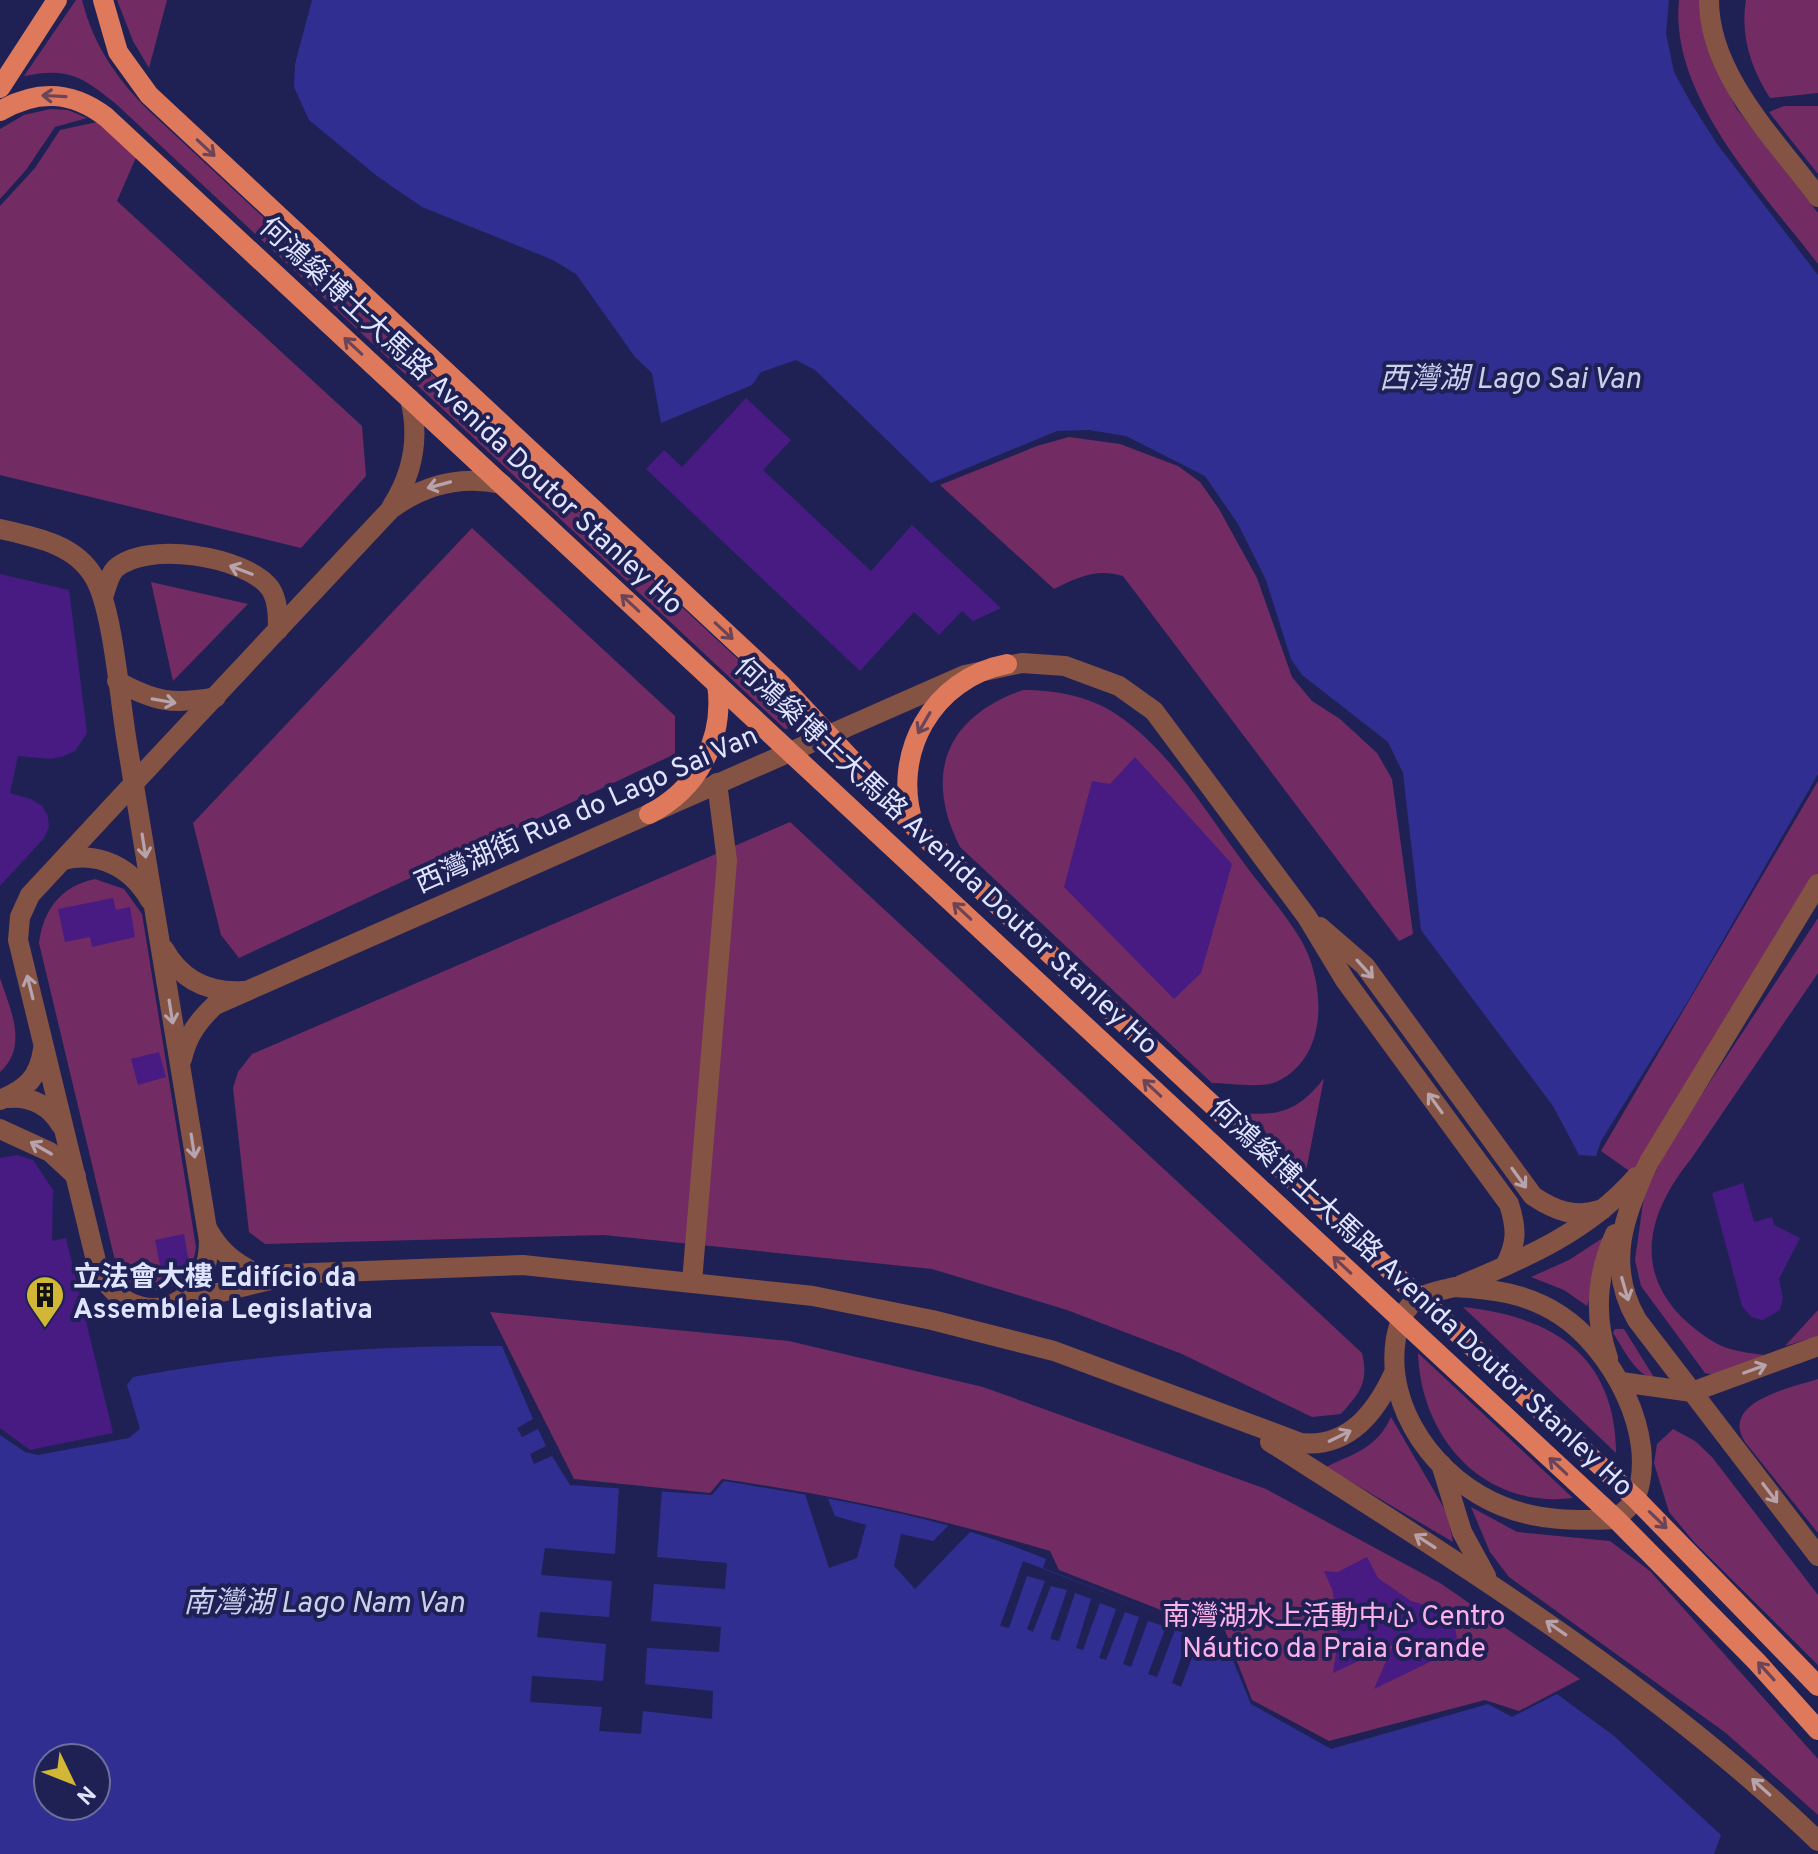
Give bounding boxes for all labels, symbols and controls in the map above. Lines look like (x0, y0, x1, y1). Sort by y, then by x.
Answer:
one-way arrow (41, 88, 68, 103)
one-way arrow (196, 139, 216, 158)
street label: 何鴻燊博士大馬路 Avenida Doutor Stanley Ho (250, 210, 690, 624)
one-way arrow (343, 337, 363, 356)
water label: 西灣湖 Lago Sai Van (1379, 362, 1641, 399)
one-way arrow (426, 478, 452, 493)
one-way arrow (229, 562, 254, 576)
one-way arrow (620, 594, 640, 613)
one-way arrow (714, 621, 734, 640)
street label: 何鴻燊博士大馬路 Avenida Doutor Stanley Ho (725, 650, 1165, 1064)
one-way arrow (151, 694, 176, 709)
one-way arrow (916, 711, 932, 734)
street label: 西灣湖街 Rua do Lago Sai Van (410, 719, 764, 903)
one-way arrow (137, 833, 152, 858)
one-way arrow (952, 903, 972, 921)
one-way arrow (1356, 958, 1374, 978)
one-way arrow (21, 975, 36, 1001)
one-way arrow (165, 999, 180, 1025)
one-way arrow (1142, 1079, 1162, 1098)
street label: 何鴻燊博士大馬路 Avenida Doutor Stanley Ho (1200, 1092, 1640, 1506)
one-way arrow (1427, 1093, 1443, 1115)
one-way arrow (186, 1133, 201, 1158)
one-way arrow (30, 1140, 53, 1156)
one-way arrow (1511, 1166, 1527, 1188)
one-way arrow (1333, 1257, 1353, 1275)
place label: 立法會大樓 Edifício da Assembleia Legislativa (73, 1261, 373, 1329)
building icon: 立法會大樓 Edifício da Assembleia Legislativa (24, 1274, 66, 1329)
one-way arrow (1618, 1276, 1633, 1302)
one-way arrow (1742, 1361, 1767, 1375)
one-way arrow (1328, 1428, 1352, 1443)
one-way arrow (1549, 1458, 1569, 1476)
one-way arrow (1762, 1482, 1779, 1503)
one-way arrow (1648, 1510, 1667, 1529)
one-way arrow (1414, 1533, 1437, 1549)
water label: 南灣湖 Lago Nam Van (183, 1586, 465, 1623)
park label: 南灣湖水上活動中心 Centro Náutico da Praia Grande (1163, 1600, 1505, 1668)
one-way arrow (1545, 1620, 1567, 1636)
one-way arrow (1758, 1662, 1776, 1682)
north arrow (32, 1742, 112, 1822)
one-way arrow (1752, 1778, 1772, 1796)
text: N (70, 1779, 100, 1809)

